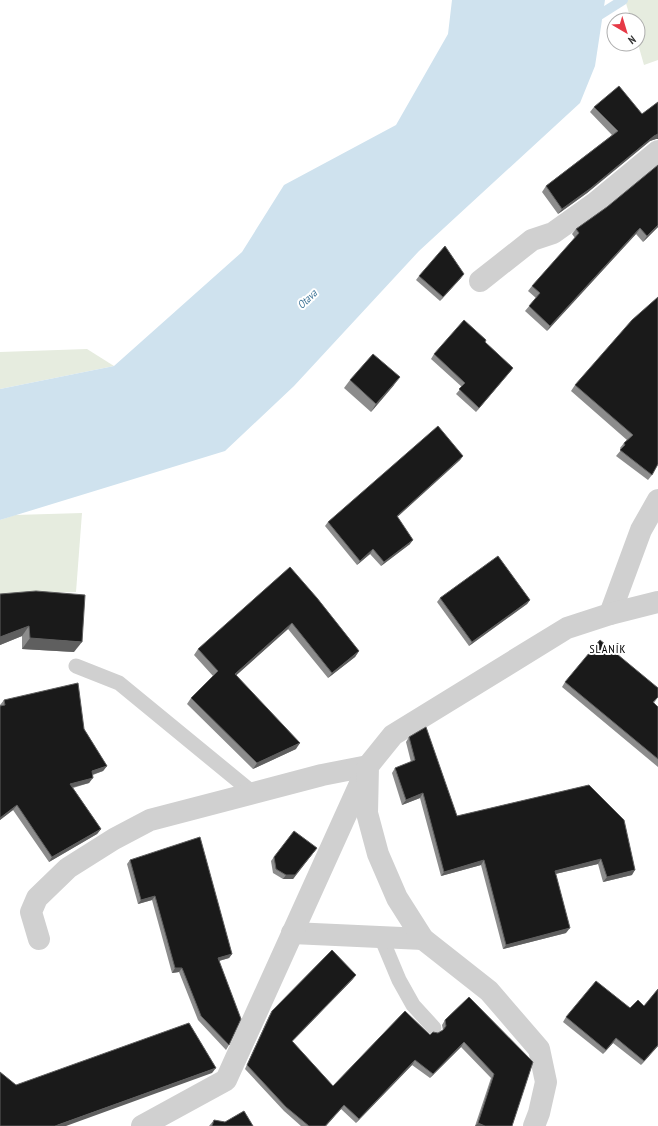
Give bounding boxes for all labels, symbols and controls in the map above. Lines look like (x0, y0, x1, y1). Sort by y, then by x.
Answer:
north arrow (606, 12, 646, 52)
text: N (625, 33, 639, 47)
water label: Otava (294, 286, 320, 312)
district label: SLANÍK (589, 641, 627, 656)

